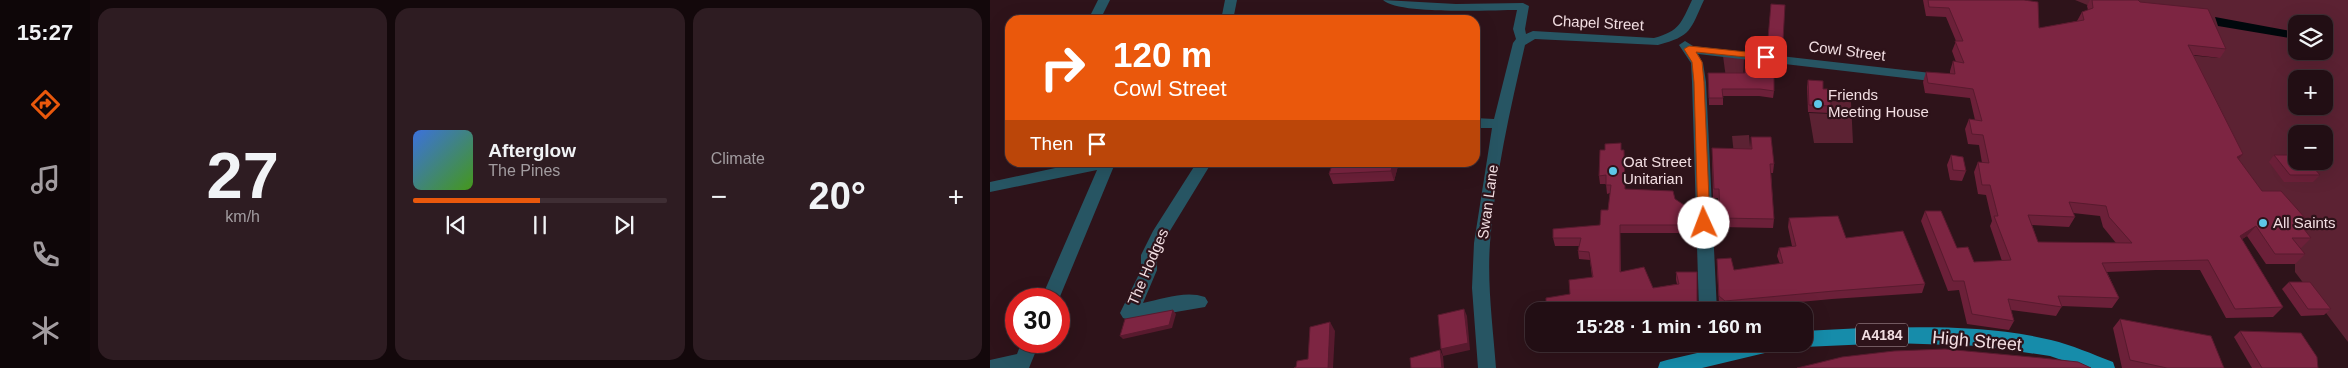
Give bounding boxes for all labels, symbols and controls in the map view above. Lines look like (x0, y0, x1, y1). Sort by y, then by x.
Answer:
street label: Chapel Street (1552, 12, 1645, 33)
map controls (2288, 15, 2333, 170)
button: layers (2288, 15, 2333, 60)
text: 15:27 (17, 20, 73, 45)
icon: right (1030, 35, 1095, 100)
text: 120 m (1113, 35, 1212, 74)
pin (1745, 36, 1787, 78)
street label: Cowl Street (1808, 37, 1887, 64)
icon: arrive (1752, 43, 1780, 71)
button: + (2288, 70, 2333, 115)
text: Cowl Street (1113, 76, 1227, 101)
place label: Friends Meeting House (1828, 86, 1929, 120)
icon: directions (28, 87, 63, 122)
marker: Friends Meeting House (1812, 98, 1824, 110)
button: − (2288, 125, 2333, 170)
icon: arrive (1083, 130, 1111, 158)
text: Then (1030, 133, 1073, 154)
text: 27 (207, 139, 279, 212)
text: Afterglow (488, 140, 576, 161)
text: Climate (711, 150, 765, 167)
place label: Oat Street Unitarian (1623, 153, 1692, 187)
icon: music (28, 162, 63, 197)
text: The Pines (488, 162, 560, 179)
street label: Swan Lane (1474, 164, 1501, 240)
marker: Oat Street Unitarian (1607, 165, 1619, 177)
text: 20° (809, 175, 866, 217)
text: − (711, 181, 727, 212)
text: + (948, 181, 964, 212)
position arrow (1677, 196, 1729, 248)
text: km/h (225, 208, 260, 225)
icon: previous (442, 211, 470, 239)
icon: pause (526, 211, 554, 239)
icon: next (610, 211, 638, 239)
place label: All Saints (2273, 214, 2336, 231)
marker: All Saints (2257, 217, 2269, 229)
street label: The Hodges (1124, 226, 1171, 308)
icon: phone (28, 237, 63, 272)
speed limit sign: 30 (1005, 288, 1070, 353)
icon: climate (28, 313, 63, 348)
text: 15:28 · 1 min · 160 m (1576, 316, 1762, 337)
road number: A4184 (1856, 324, 1908, 346)
street label: High Street (1931, 327, 2023, 355)

